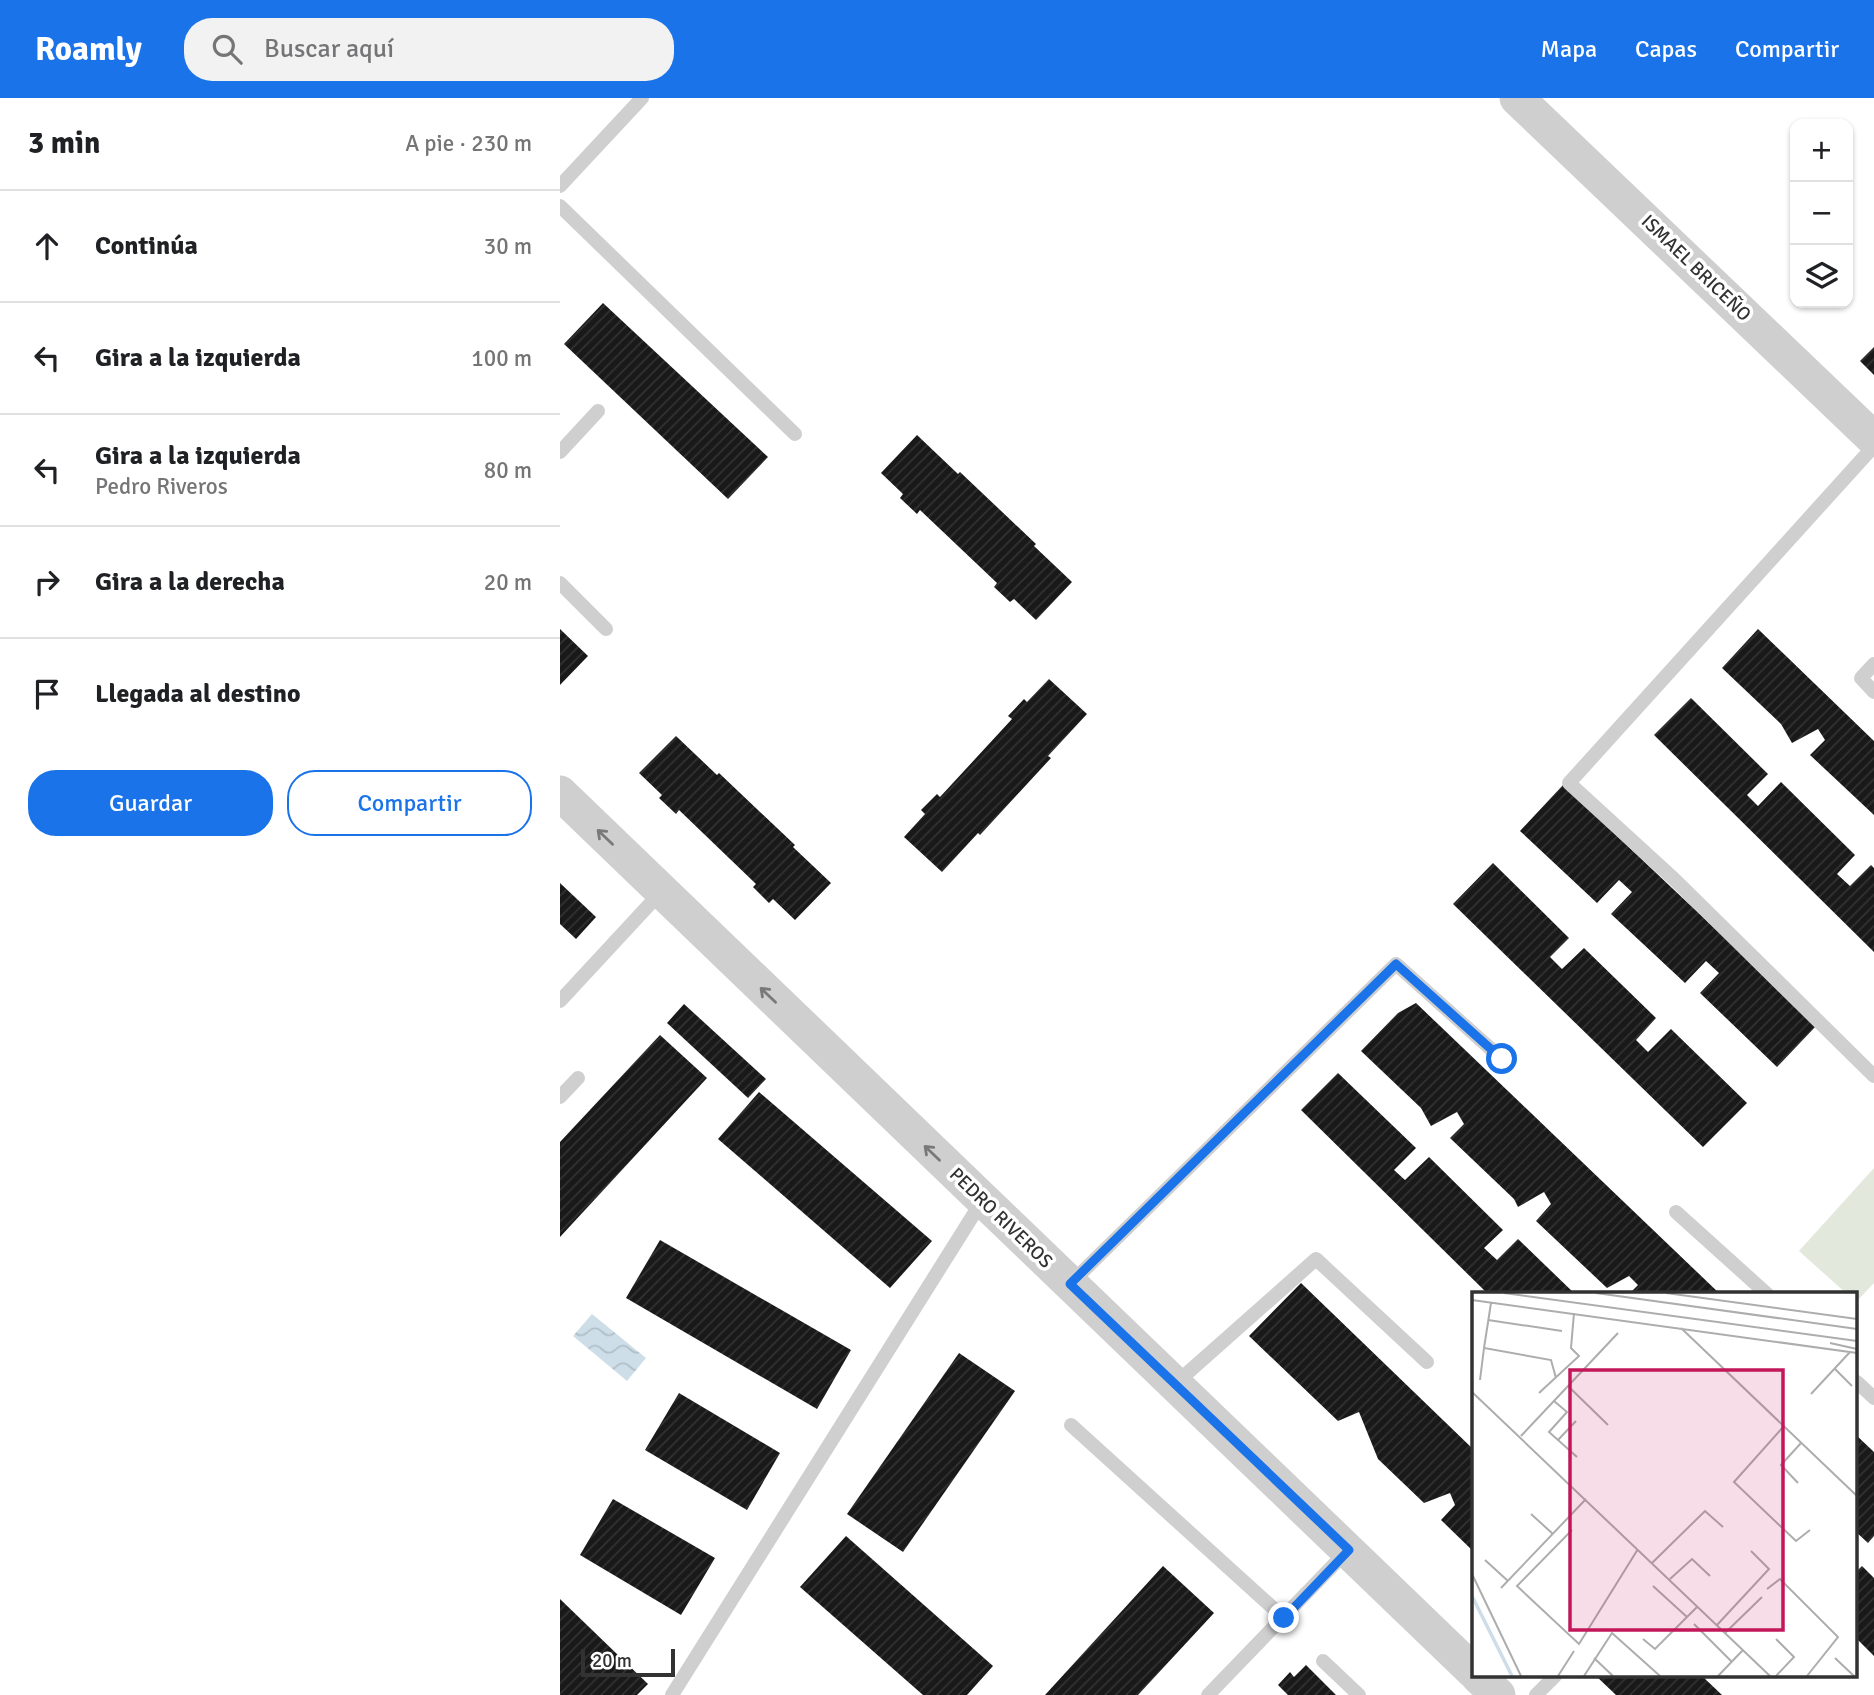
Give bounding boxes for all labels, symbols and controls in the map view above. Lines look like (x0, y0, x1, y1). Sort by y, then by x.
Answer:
search box (184, 18, 674, 81)
text: Roamly (35, 29, 142, 70)
icon: search (208, 30, 246, 68)
text: Buscar aquí (264, 33, 394, 65)
text: Mapa (1541, 34, 1597, 64)
text: Capas (1635, 34, 1697, 64)
text: Compartir (1735, 34, 1839, 64)
map controls (1790, 119, 1853, 308)
button: + (1790, 119, 1853, 182)
text: 3 min (28, 125, 100, 162)
text: A pie · 230 m (405, 129, 532, 158)
button: − (1790, 182, 1853, 245)
street label: ISMAEL BRICEÑO (1636, 209, 1756, 327)
icon: ahead (28, 227, 66, 265)
text: Continúa (95, 230, 198, 262)
text: 30 m (484, 232, 532, 261)
button: layers (1790, 245, 1853, 308)
icon: left (28, 339, 66, 377)
text: Gira a la izquierda (95, 342, 301, 374)
text: 100 m (471, 344, 532, 373)
text: Gira a la izquierda (95, 440, 301, 472)
icon: left (28, 451, 66, 489)
text: 80 m (484, 456, 532, 485)
text: Pedro Riveros (95, 472, 228, 501)
icon: right (28, 563, 66, 601)
text: Gira a la derecha (95, 566, 285, 598)
text: 20 m (484, 568, 532, 597)
icon: arrive (28, 675, 66, 713)
text: Llegada al destino (95, 678, 301, 710)
button: Guardar (28, 770, 273, 836)
button: Compartir (287, 770, 532, 836)
one-way arrow (596, 828, 613, 845)
one-way arrow (760, 986, 777, 1003)
route start (1486, 1043, 1517, 1074)
one-way arrow (924, 1144, 941, 1161)
street label: PEDRO RIVEROS (944, 1163, 1058, 1273)
inset map (1472, 1292, 1856, 1678)
route end (1268, 1602, 1299, 1633)
scale bar (581, 1646, 676, 1678)
text: 20 m (592, 1649, 632, 1673)

